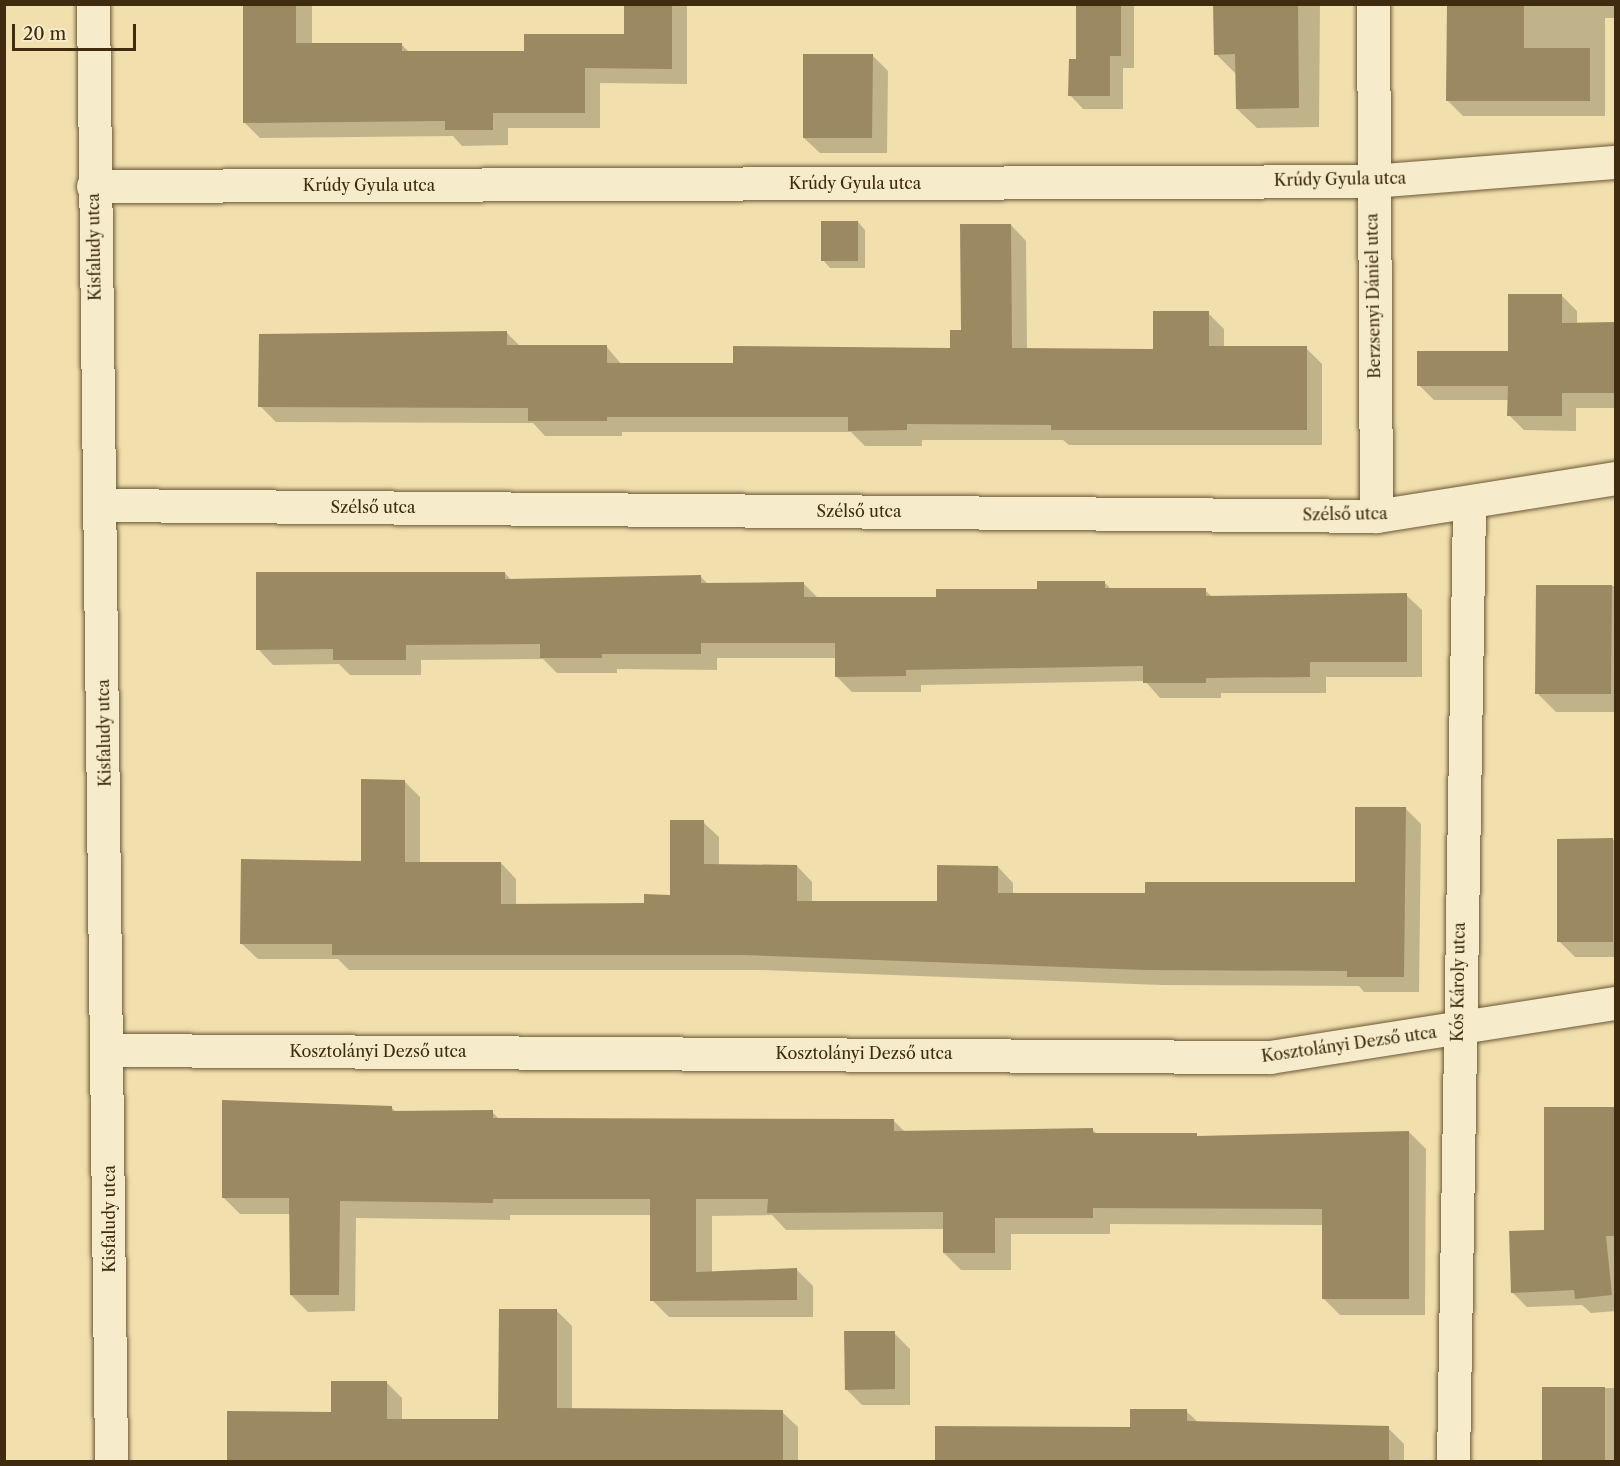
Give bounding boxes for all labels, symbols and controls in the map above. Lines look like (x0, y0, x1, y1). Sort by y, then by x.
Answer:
scale bar (15, 12, 140, 50)
text: 20 m (23, 23, 66, 45)
street label: Krúdy Gyula utca (1273, 168, 1407, 190)
street label: Krúdy Gyula utca (789, 173, 921, 193)
street label: Krúdy Gyula utca (303, 175, 435, 195)
street label: Kisfaludy utca (83, 193, 105, 301)
street label: Berzsenyi Dániel utca (1362, 213, 1384, 379)
street label: Szélső utca (331, 497, 415, 517)
street label: Szélső utca (817, 501, 901, 521)
street label: Szélső utca (1302, 504, 1388, 524)
street label: Kisfaludy utca (93, 679, 115, 787)
street label: Kós Károly utca (1447, 922, 1469, 1042)
street label: Kosztolányi Dezső utca (1260, 1022, 1438, 1066)
street label: Kosztolányi Dezső utca (290, 1041, 466, 1061)
street label: Kosztolányi Dezső utca (776, 1043, 952, 1063)
street label: Kisfaludy utca (99, 1165, 119, 1273)

